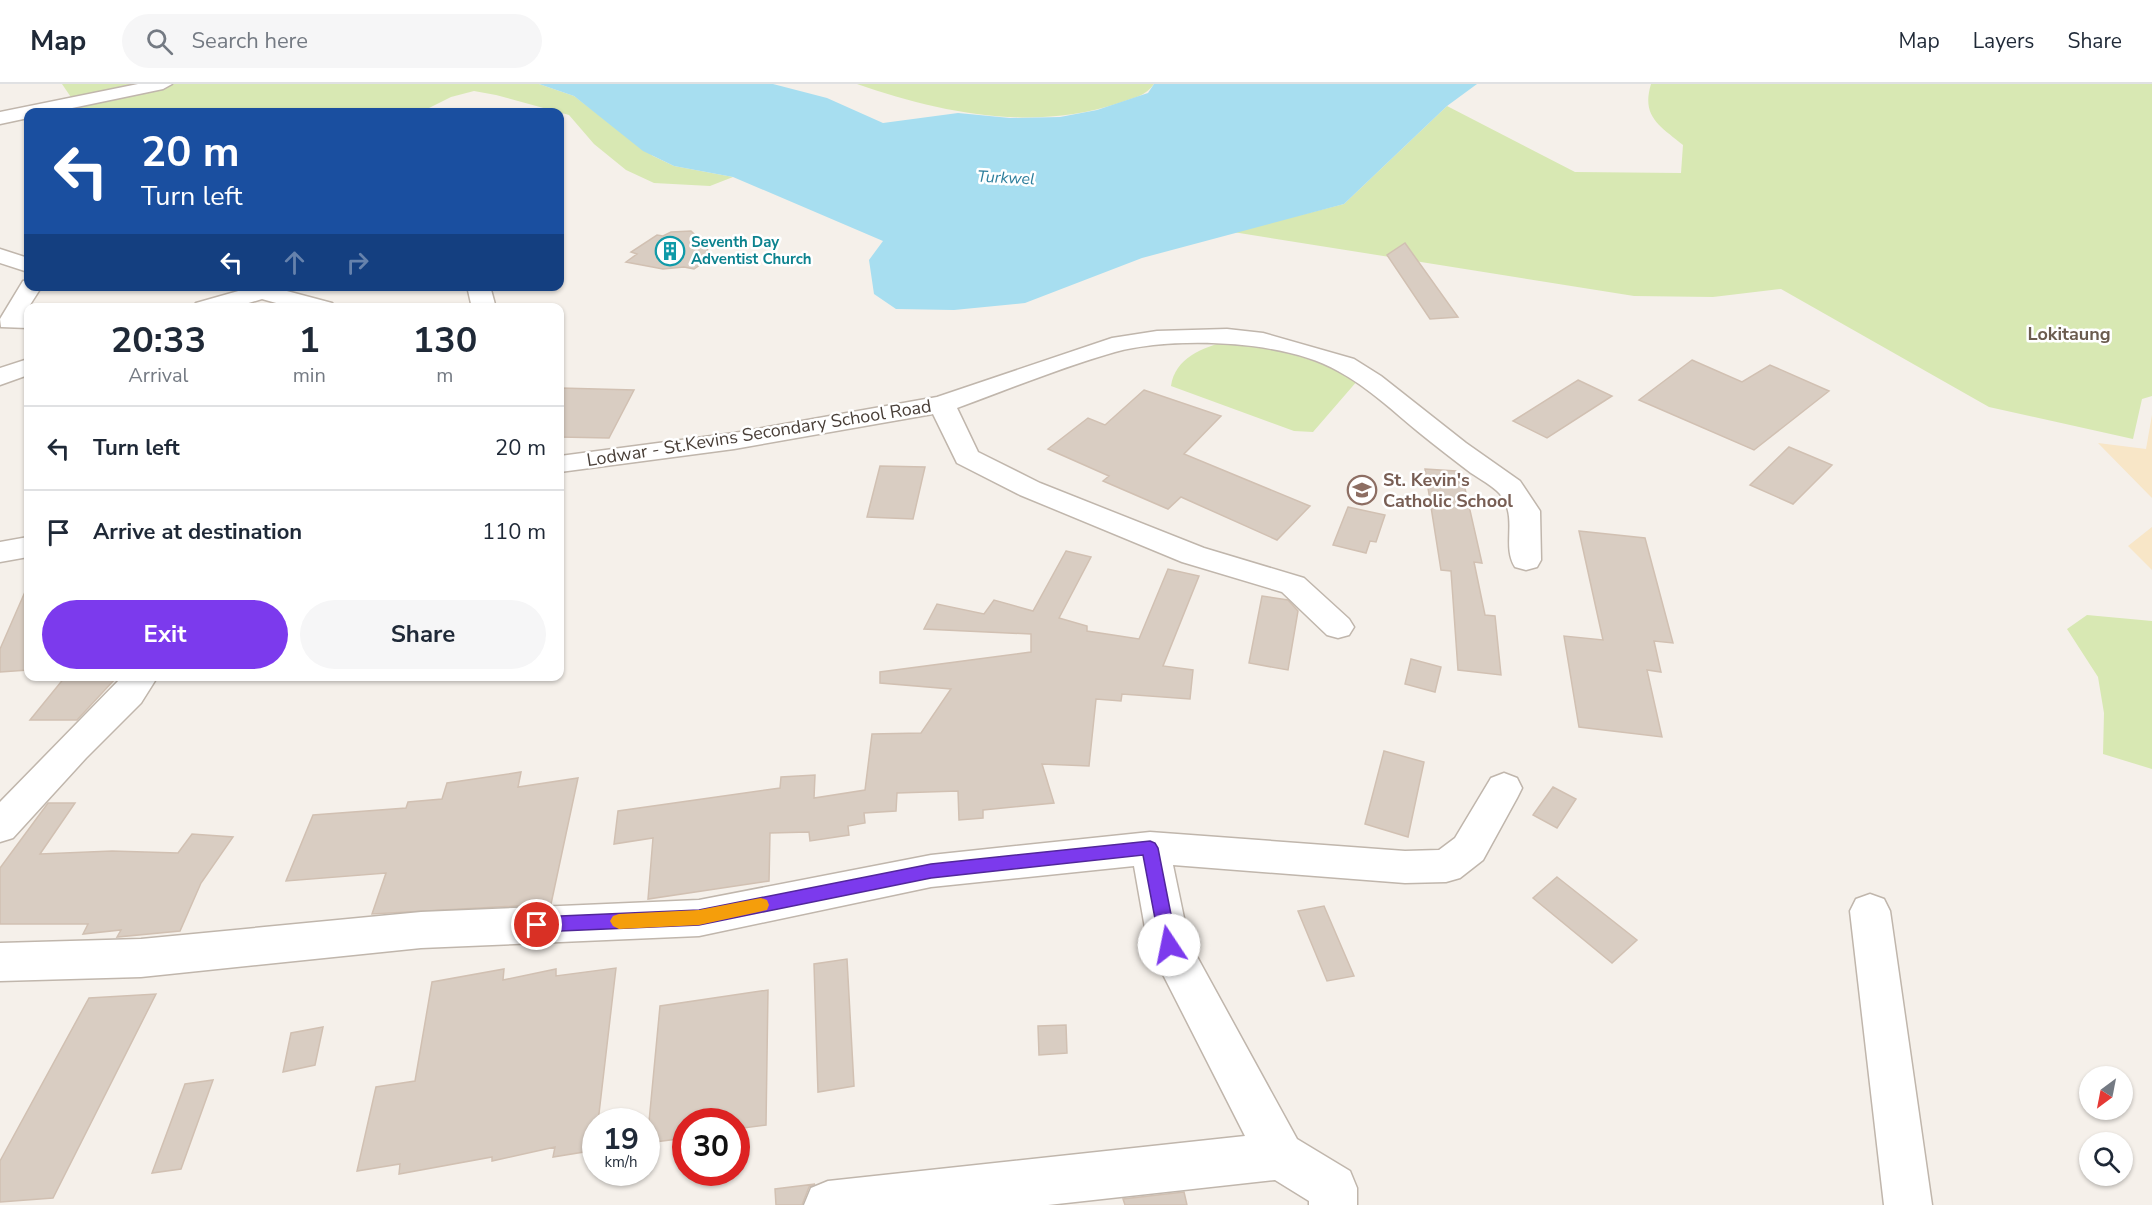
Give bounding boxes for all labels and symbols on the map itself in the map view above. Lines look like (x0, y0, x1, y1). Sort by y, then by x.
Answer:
water label: Turkwel (977, 166, 1036, 191)
place label: Seventh Day Adventist Church (691, 232, 812, 269)
building icon: Seventh Day Adventist Church (654, 235, 686, 267)
district label: Lokitaung (2027, 322, 2111, 346)
street label: Lodwar - St.Kevins Secondary School Road (585, 394, 933, 472)
place label: St. Kevin's Catholic School (1383, 468, 1513, 513)
school or university icon: St. Kevin's Catholic School (1346, 474, 1378, 506)
pin (511, 899, 562, 950)
position arrow (1137, 913, 1201, 977)
north arrow (2079, 1066, 2133, 1120)
speed limit sign: 30 (672, 1108, 750, 1186)

